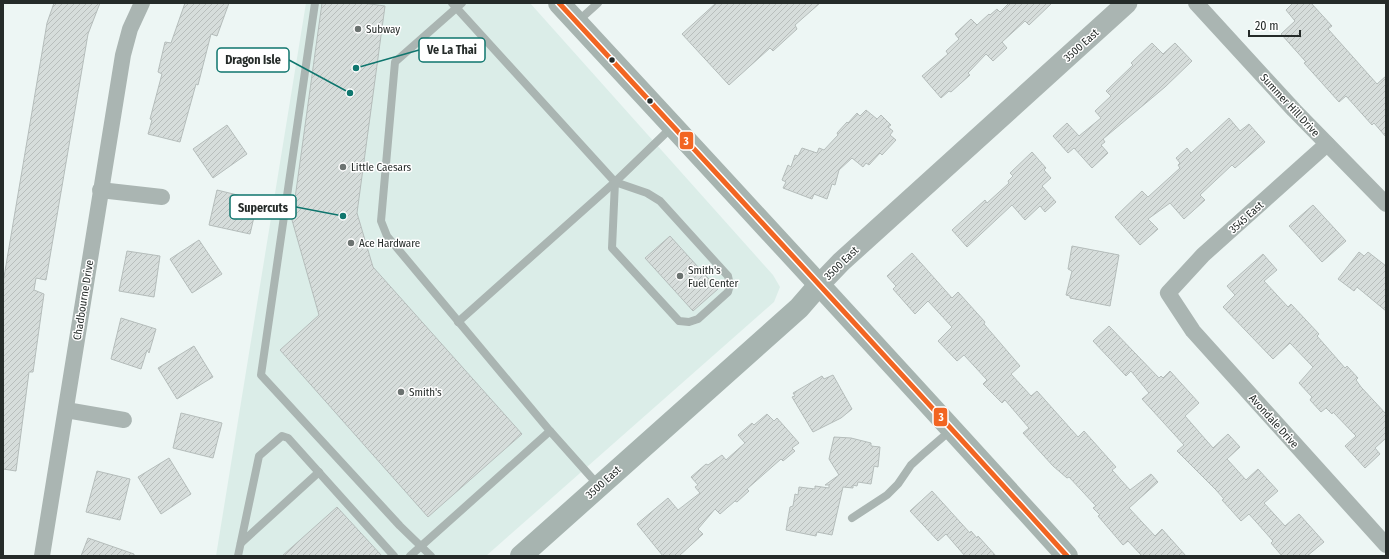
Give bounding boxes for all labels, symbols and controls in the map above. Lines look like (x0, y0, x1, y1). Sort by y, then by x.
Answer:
scale bar (1249, 12, 1300, 38)
text: 20 m (1255, 19, 1279, 33)
place label: Subway (366, 23, 400, 36)
marker: Subway (353, 24, 363, 34)
street label: 3500 East (1061, 26, 1102, 64)
callout: Ve La Thai (419, 38, 485, 62)
text: Ve La Thai (426, 43, 477, 57)
callout: Dragon Isle (217, 48, 289, 72)
text: Dragon Isle (225, 53, 281, 67)
unlabelled marker (607, 55, 617, 65)
street label: Summer Hill Drive (1257, 71, 1322, 139)
unlabelled marker (645, 96, 655, 106)
line badge: 3 (679, 131, 694, 150)
text: 3 (682, 135, 689, 148)
place label: Little Caesars (351, 161, 412, 174)
marker: Little Caesars (338, 162, 348, 172)
callout: Supercuts (230, 195, 296, 219)
street label: 3545 East (1227, 198, 1266, 236)
text: Supercuts (238, 201, 289, 215)
place label: Ace Hardware (359, 237, 420, 250)
marker: Ace Hardware (346, 238, 356, 248)
street label: 3500 East (821, 244, 862, 283)
street label: Chadbourne Drive (71, 259, 96, 341)
place label: Smith's Fuel Center (688, 264, 739, 290)
marker: Smith's Fuel Center (675, 271, 685, 281)
place label: Smith's (409, 386, 442, 399)
marker: Smith's (396, 387, 406, 397)
street label: Avondale Drive (1246, 392, 1301, 451)
line badge: 3 (933, 407, 948, 427)
text: 3 (937, 411, 944, 424)
street label: 3500 East (583, 463, 624, 501)

